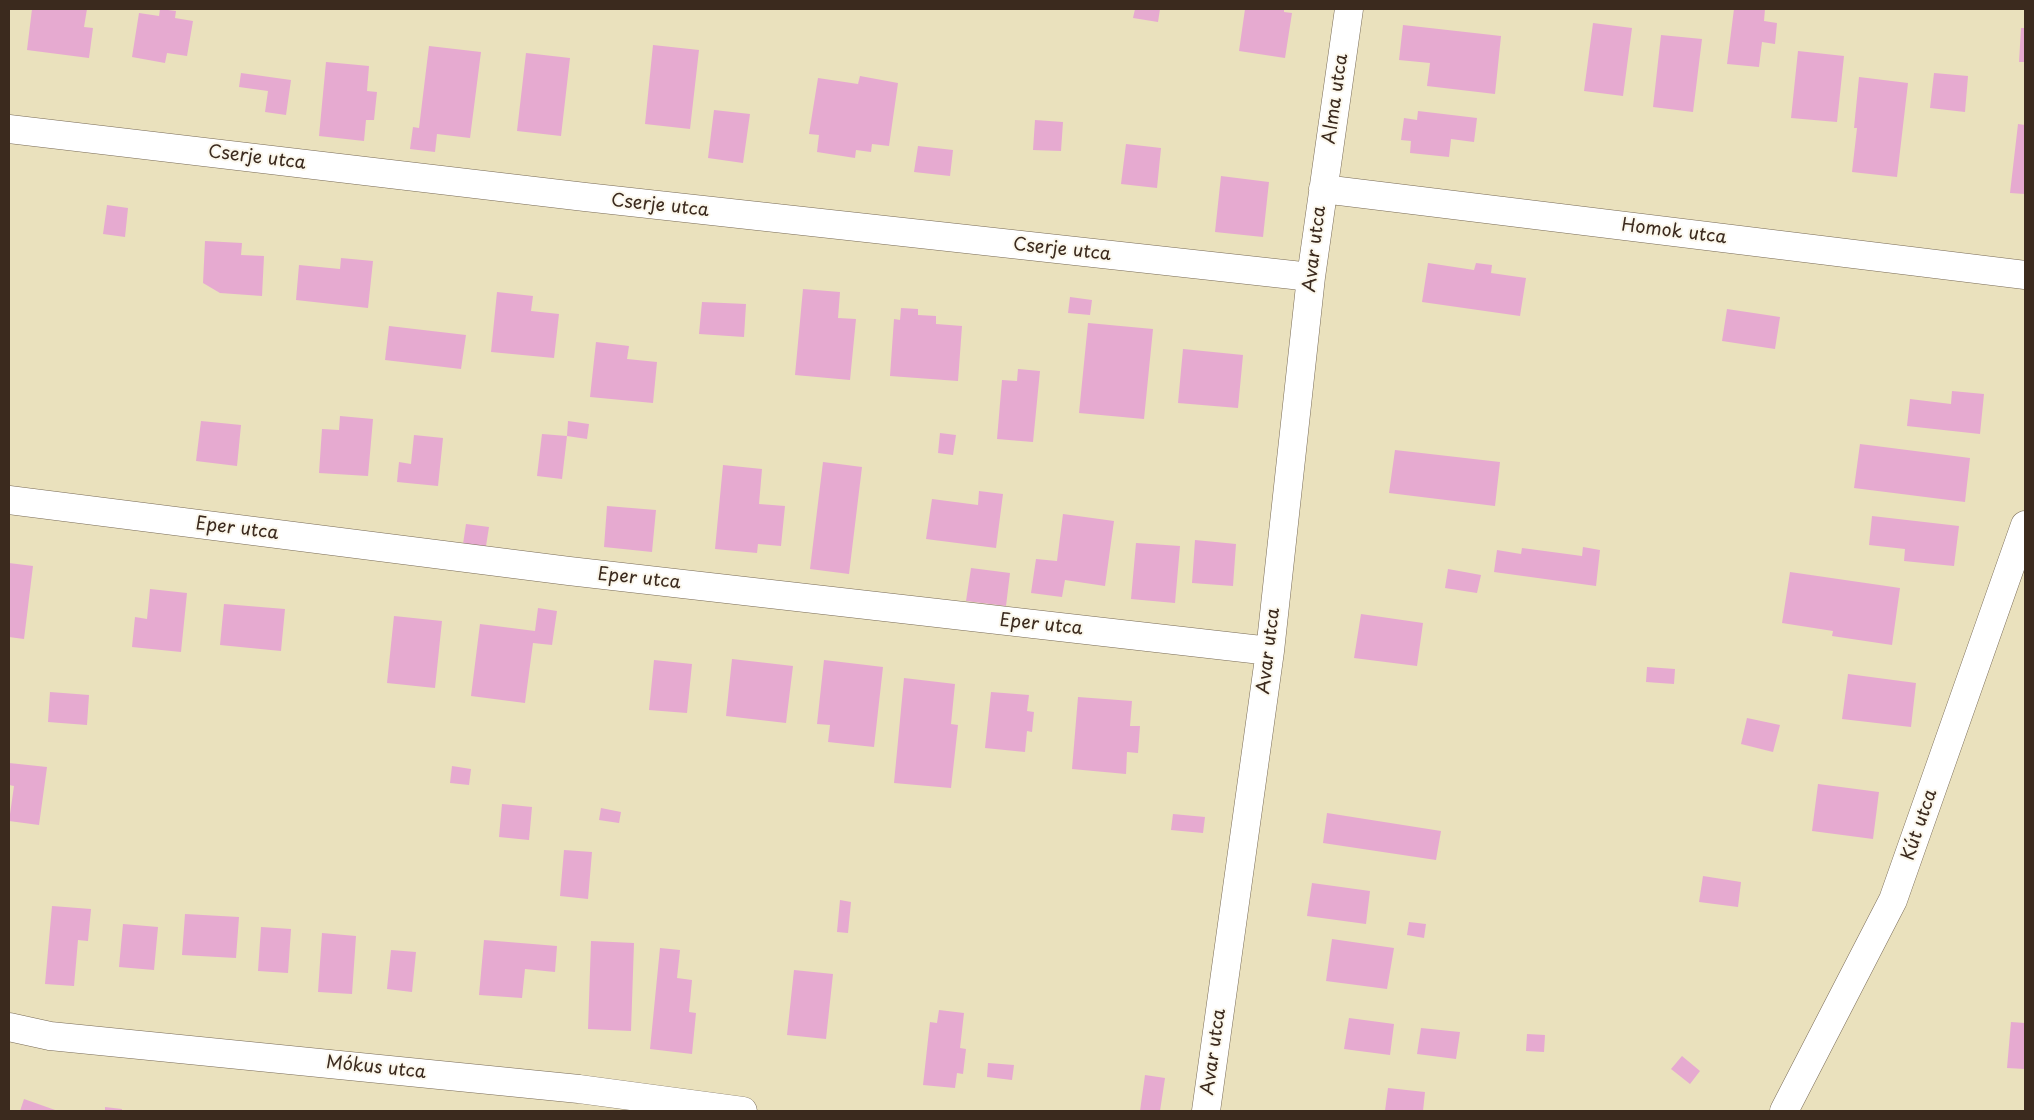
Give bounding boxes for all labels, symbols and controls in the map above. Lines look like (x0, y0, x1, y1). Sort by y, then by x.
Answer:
street label: Alma utca (1319, 53, 1353, 145)
street label: Cserje utca (207, 141, 307, 175)
street label: Cserje utca (610, 190, 710, 222)
street label: Avar utca (1299, 205, 1331, 293)
street label: Homok utca (1620, 215, 1728, 249)
street label: Cserje utca (1012, 234, 1112, 266)
street label: Eper utca (194, 513, 280, 545)
street label: Eper utca (596, 564, 682, 594)
street label: Avar utca (1253, 607, 1285, 695)
street label: Eper utca (998, 610, 1084, 640)
street label: Kút utca (1898, 787, 1942, 863)
street label: Avar utca (1197, 1008, 1231, 1096)
street label: Mókus utca (325, 1052, 427, 1084)

